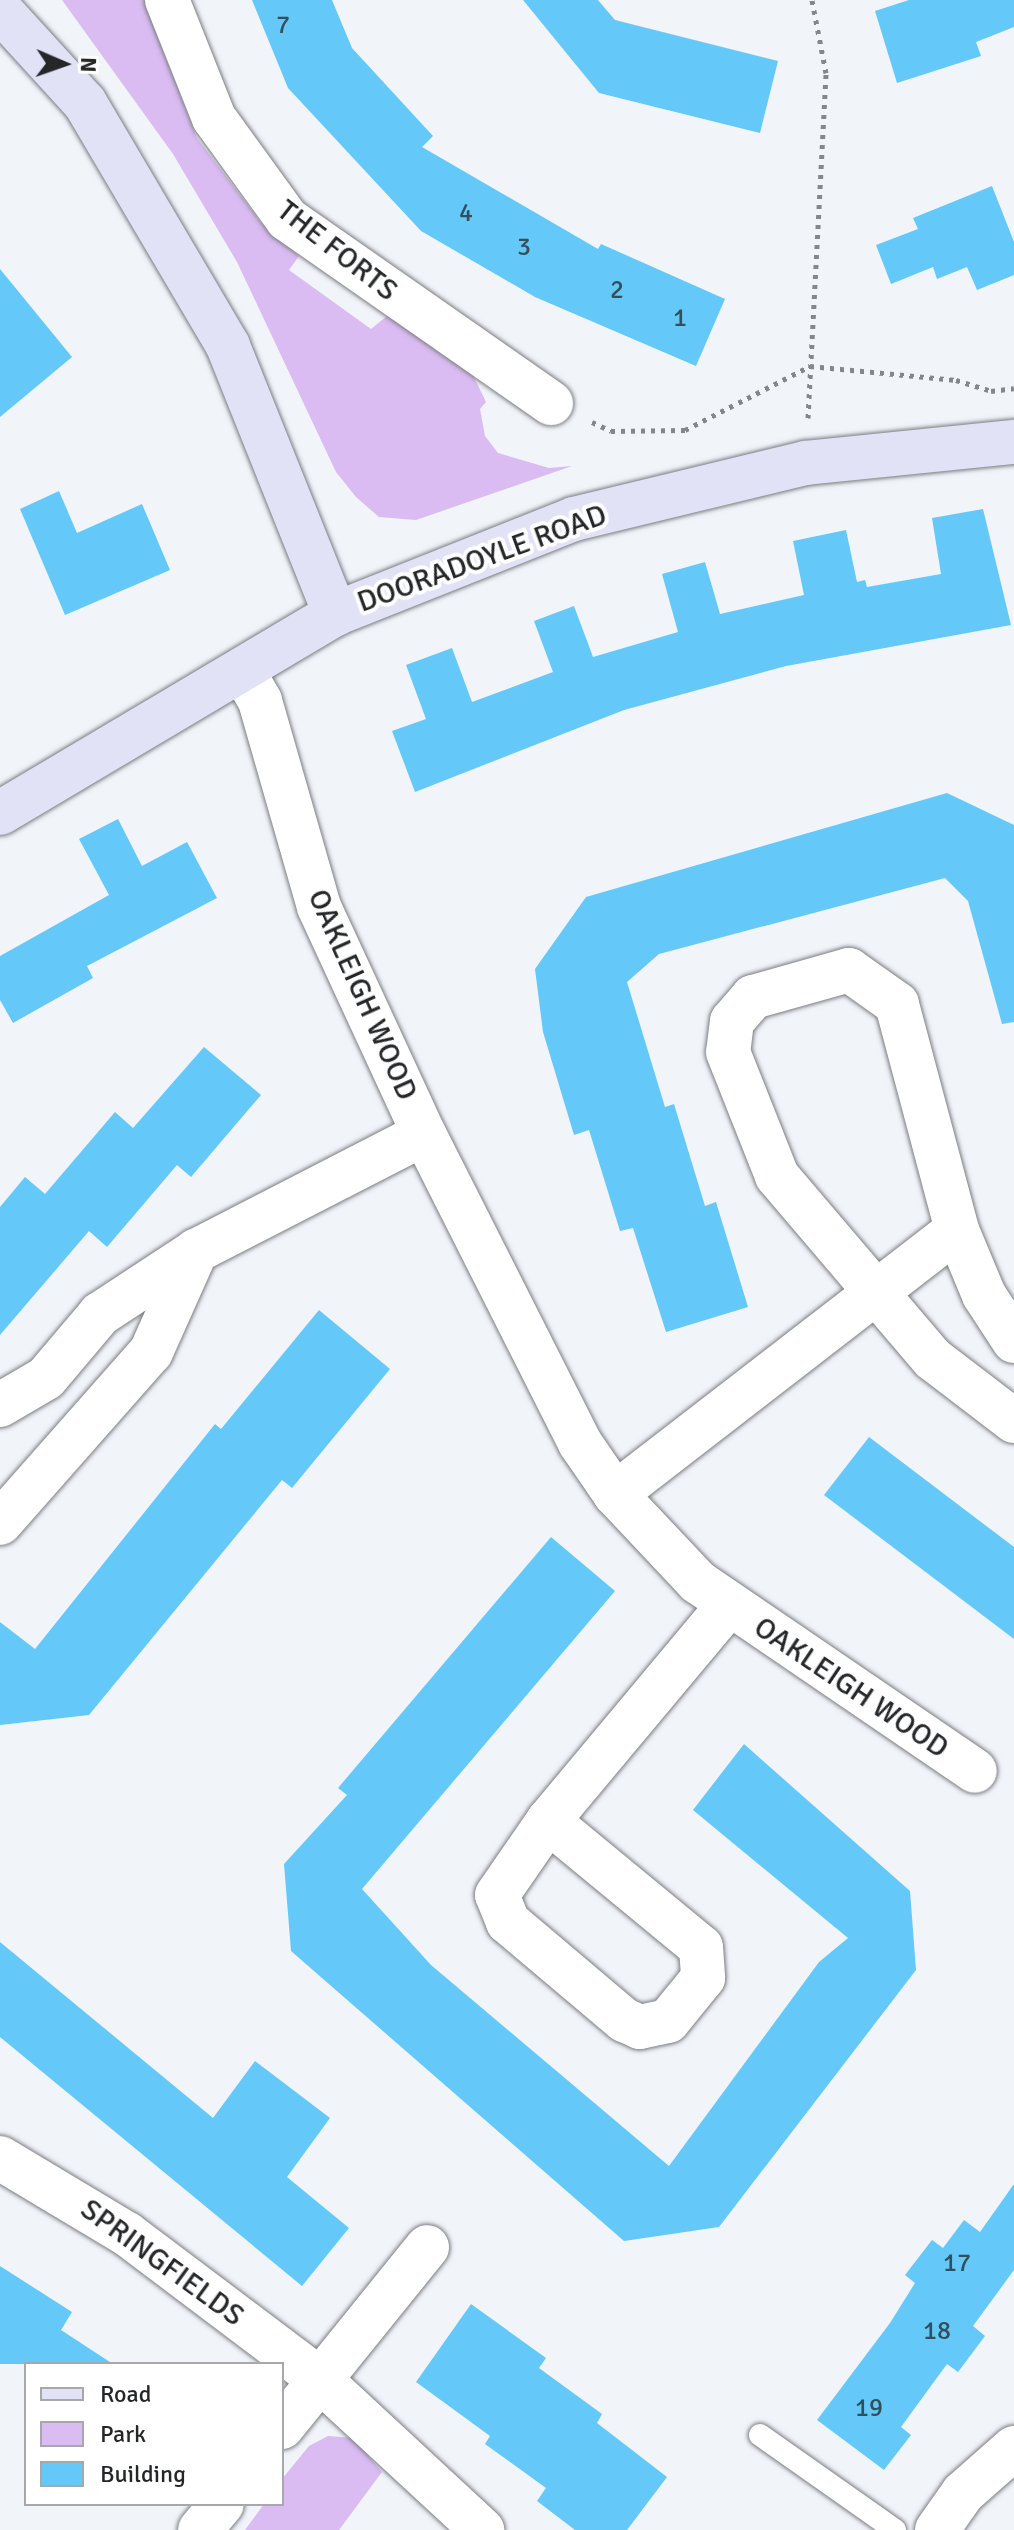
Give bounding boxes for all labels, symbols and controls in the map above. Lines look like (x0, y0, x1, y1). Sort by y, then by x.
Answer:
house number: 7 (276, 10, 290, 42)
north arrow (24, 24, 104, 104)
text: N (75, 57, 102, 73)
street label: THE FORTS (270, 193, 404, 309)
house number: 4 (459, 198, 473, 230)
house number: 3 (517, 232, 531, 264)
house number: 2 (610, 275, 624, 307)
house number: 1 (673, 303, 687, 335)
street label: DOORADOYLE ROAD (352, 497, 612, 621)
street label: OAKLEIGH WOOD (299, 884, 425, 1106)
street label: OAKLEIGH WOOD (747, 1610, 955, 1766)
street label: SPRINGFIELDS (73, 2192, 251, 2334)
house number: 17 (943, 2248, 971, 2280)
house number: 18 (923, 2316, 951, 2348)
legend (24, 2362, 284, 2506)
text: Road (100, 2379, 151, 2409)
house number: 19 (855, 2393, 883, 2425)
text: Park (100, 2419, 146, 2449)
text: Building (100, 2459, 186, 2489)

